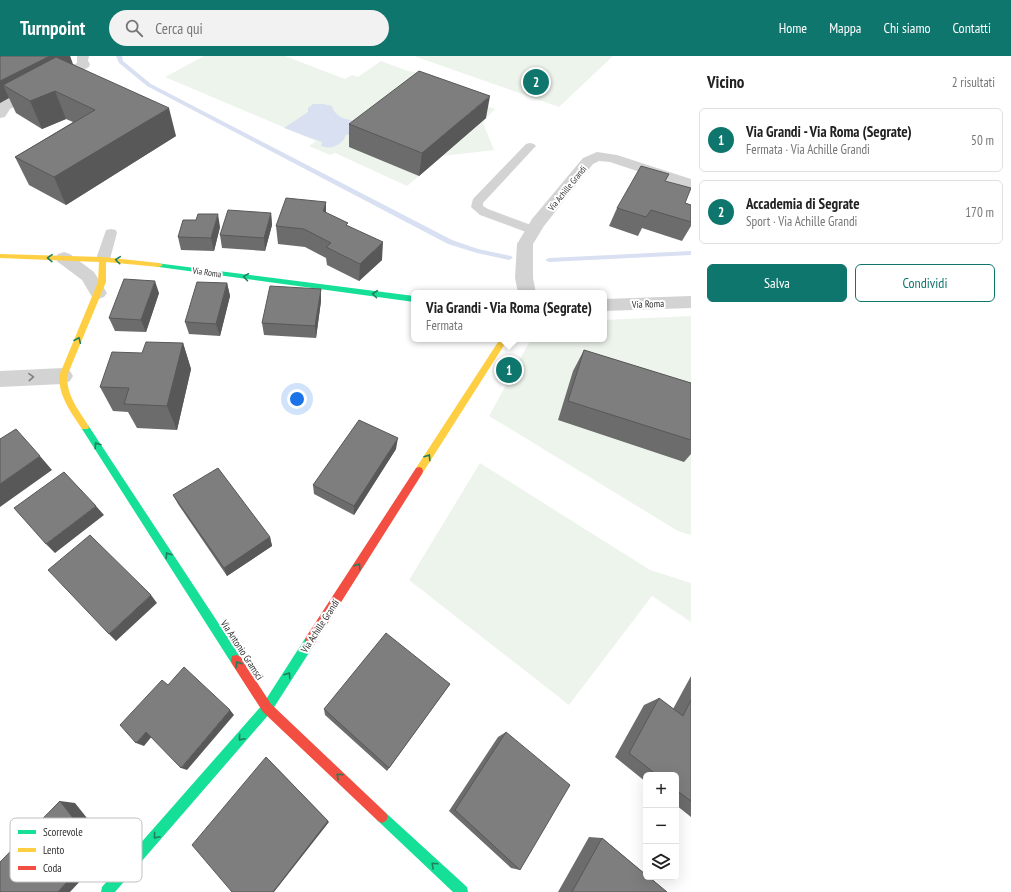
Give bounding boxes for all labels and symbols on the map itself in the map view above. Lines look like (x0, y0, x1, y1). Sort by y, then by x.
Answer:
pin: 2 (523, 67, 549, 97)
street label: Via Achille Grandi (545, 163, 589, 214)
one-way arrow (47, 254, 53, 262)
one-way arrow (115, 256, 121, 265)
street label: Via Roma (191, 264, 222, 280)
one-way arrow (243, 273, 250, 282)
one-way arrow (372, 290, 378, 299)
street label: Via Roma (631, 297, 664, 311)
one-way arrow (73, 337, 81, 344)
pin: 1 (496, 355, 522, 385)
one-way arrow (28, 373, 34, 382)
your location (287, 389, 307, 409)
one-way arrow (95, 442, 102, 449)
one-way arrow (424, 454, 431, 461)
one-way arrow (166, 552, 173, 559)
one-way arrow (353, 563, 361, 570)
street label: Via Achille Grandi (297, 597, 342, 656)
street label: Via Antonio Gramsci (217, 617, 266, 682)
one-way arrow (235, 661, 243, 668)
one-way arrow (283, 673, 290, 680)
one-way arrow (239, 733, 246, 740)
one-way arrow (336, 773, 344, 781)
legend (10, 818, 142, 882)
text: Scorrevole (43, 825, 83, 839)
one-way arrow (153, 831, 161, 839)
text: Lento (43, 843, 64, 857)
text: Coda (43, 861, 62, 875)
one-way arrow (431, 863, 438, 870)

